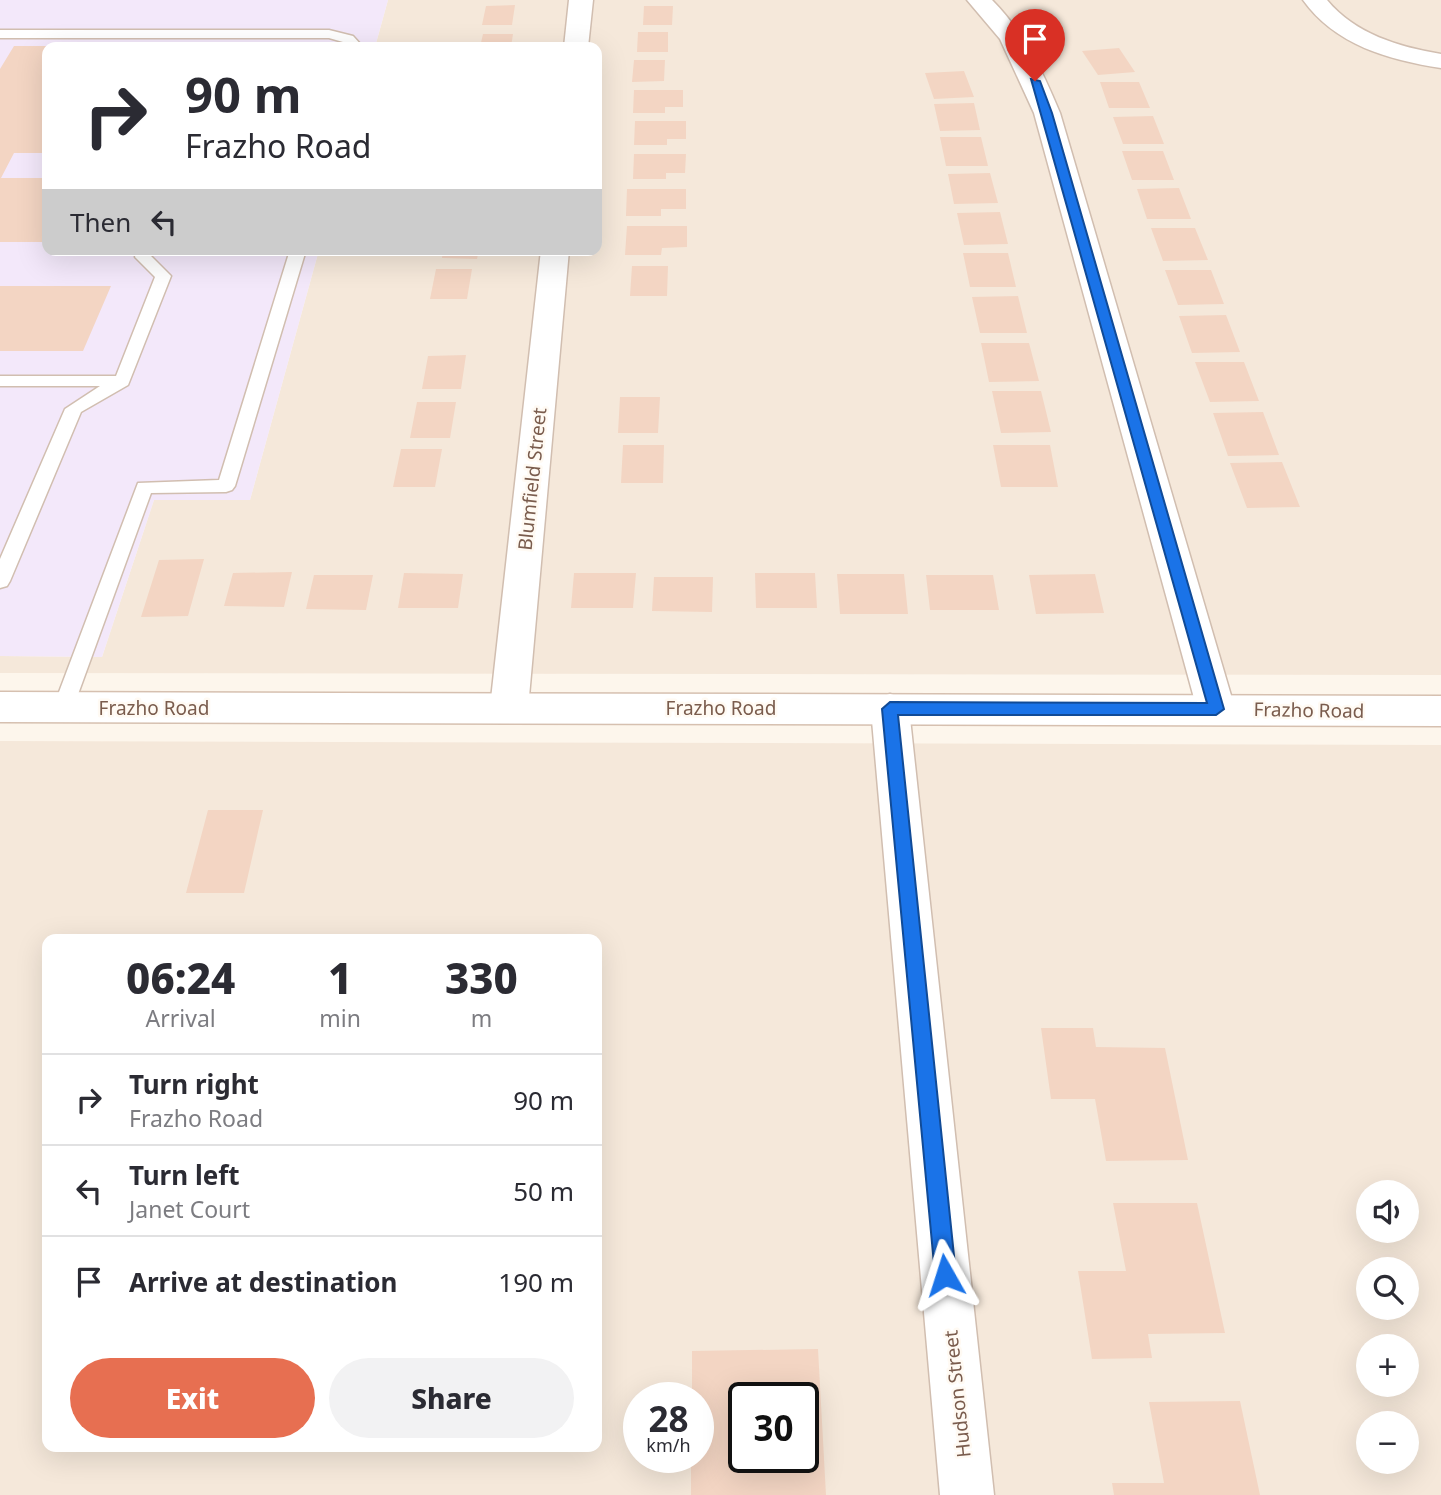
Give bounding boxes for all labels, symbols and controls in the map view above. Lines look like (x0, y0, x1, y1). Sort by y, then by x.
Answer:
pin (1005, 9, 1065, 81)
icon: arrive (1016, 20, 1054, 58)
text: 90 m (185, 61, 302, 127)
icon: right (70, 70, 161, 161)
text: Frazho Road (185, 124, 372, 167)
icon: left (145, 203, 183, 241)
text: Then (70, 204, 131, 240)
street label: Blumfield Street (512, 406, 552, 552)
street label: Frazho Road (99, 695, 209, 721)
street label: Frazho Road (666, 695, 776, 721)
street label: Frazho Road (1253, 696, 1365, 724)
text: 06:24 (126, 949, 235, 1006)
text: 1 (328, 949, 352, 1006)
text: 330 (445, 949, 518, 1006)
text: Arrival (146, 1002, 216, 1034)
text: min (319, 1002, 361, 1034)
text: m (471, 1002, 492, 1034)
text: Turn right (129, 1066, 259, 1102)
icon: right (70, 1081, 108, 1119)
text: 90 m (513, 1082, 574, 1118)
text: Frazho Road (129, 1102, 263, 1134)
text: Turn left (129, 1157, 240, 1193)
icon: left (70, 1172, 108, 1210)
text: 50 m (513, 1173, 574, 1209)
map controls (1356, 1180, 1419, 1474)
button: sound (1356, 1180, 1419, 1243)
text: Janet Court (129, 1193, 250, 1225)
position arrow (908, 1238, 982, 1312)
button: search (1356, 1257, 1419, 1320)
icon: arrive (70, 1263, 108, 1301)
text: Arrive at destination (129, 1264, 398, 1300)
text: 190 m (498, 1264, 574, 1300)
street label: Hudson Street (937, 1329, 977, 1459)
button: + (1356, 1334, 1419, 1397)
button: Exit (70, 1358, 315, 1438)
button: Share (329, 1358, 574, 1438)
speed limit sign: 30 (728, 1382, 819, 1473)
text: 28 (648, 1395, 689, 1442)
button: − (1356, 1411, 1419, 1474)
text: km/h (646, 1433, 691, 1457)

